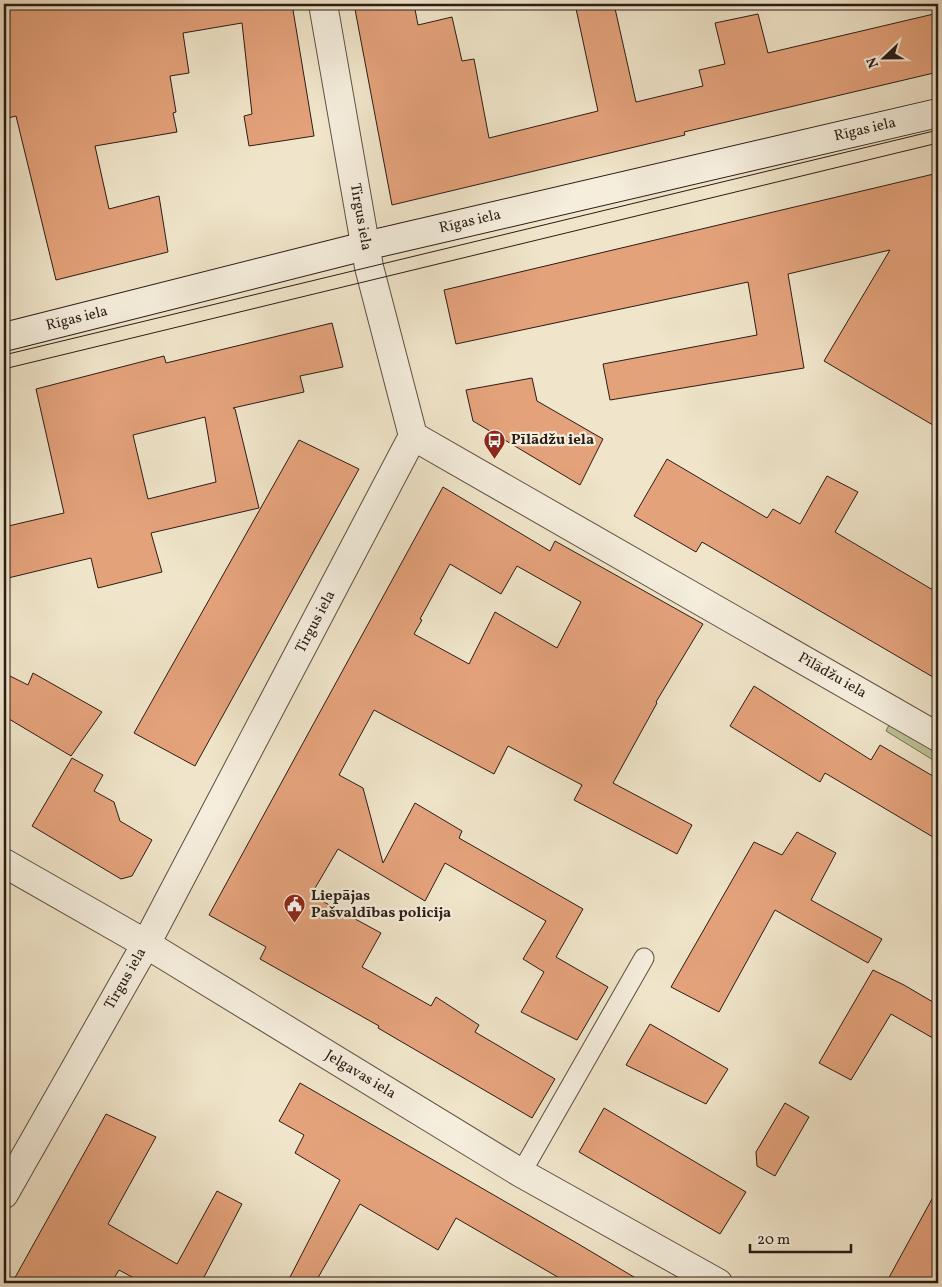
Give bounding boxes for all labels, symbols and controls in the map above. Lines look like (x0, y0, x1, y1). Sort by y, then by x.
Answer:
north arrow (860, 32, 910, 82)
text: N (863, 54, 884, 71)
street label: Rīgas iela (832, 113, 898, 147)
street label: Tirgus iela (344, 182, 376, 252)
street label: Rīgas iela (437, 205, 503, 239)
street label: Rīgas iela (44, 301, 110, 337)
bus stop icon: Pīlādžu iela (483, 428, 507, 459)
place label: Pīlādžu iela (511, 430, 594, 451)
street label: Tirgus iela (291, 587, 341, 657)
street label: Pīlādžu iela (794, 648, 870, 704)
place label: Liepājas Pašvaldības policija (311, 886, 451, 924)
public building icon: Liepājas Pašvaldības policija (283, 893, 307, 924)
street label: Tirgus iela (100, 944, 152, 1014)
street label: Jelgavas iela (320, 1045, 400, 1105)
scale bar (750, 1222, 851, 1254)
text: 20 m (757, 1230, 790, 1251)

